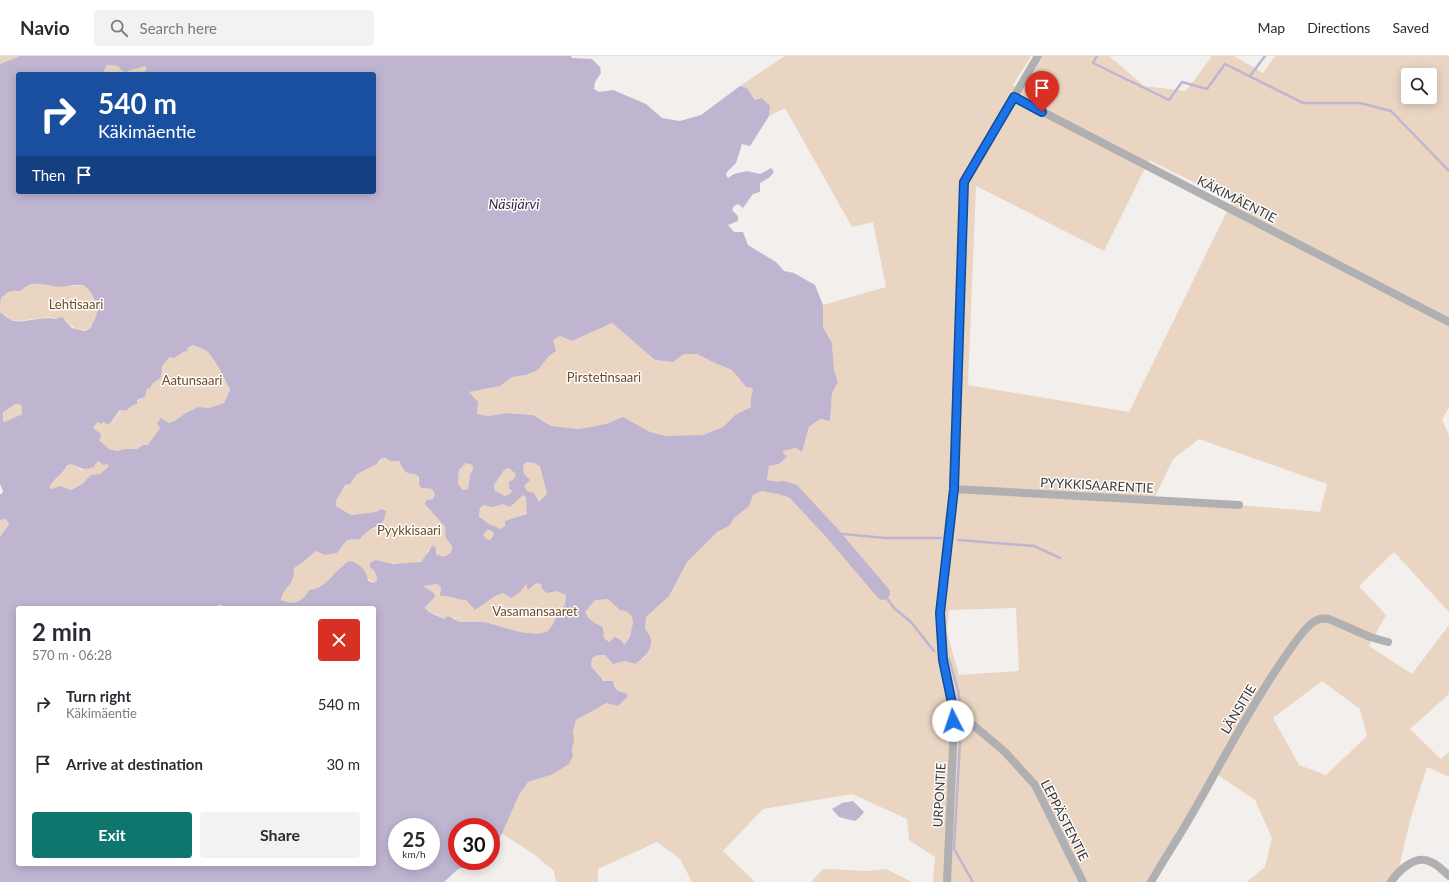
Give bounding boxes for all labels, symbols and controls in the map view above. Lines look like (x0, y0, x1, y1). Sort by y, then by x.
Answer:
search box (94, 10, 374, 46)
text: Navio (20, 16, 70, 39)
icon: search (108, 17, 130, 39)
text: Search here (140, 19, 217, 37)
text: Map (1258, 19, 1285, 36)
text: Directions (1307, 19, 1370, 36)
text: Saved (1392, 19, 1429, 36)
map controls (1401, 68, 1437, 104)
button: search (1401, 68, 1437, 104)
pin (1025, 71, 1059, 112)
icon: arrive (1031, 77, 1053, 99)
text: 540 m (98, 86, 177, 120)
icon: right (32, 88, 84, 140)
text: Käkimäentie (98, 120, 196, 142)
icon: arrive (73, 164, 95, 186)
text: Then (32, 166, 65, 184)
street label: KÄKIMÄENTIE (1195, 172, 1279, 226)
water label: Näsijärvi (489, 195, 540, 212)
park label: Lehtisaari (49, 296, 103, 312)
park label: Pirstetinsaari (567, 369, 641, 385)
park label: Aatunsaari (162, 372, 222, 388)
street label: PYYKKISAARENTIE (1040, 474, 1154, 496)
park label: Pyykkisaari (377, 522, 441, 538)
park label: Vasamansaaret (492, 603, 578, 619)
text: 2 min (32, 617, 92, 646)
button: close (318, 619, 360, 661)
text: 570 m · 06:28 (32, 647, 112, 663)
street label: LÄNSITIE (1217, 681, 1259, 737)
text: Turn right (66, 687, 131, 705)
icon: right (32, 693, 54, 715)
text: 540 m (318, 695, 360, 713)
position arrow (932, 700, 974, 742)
text: Käkimäentie (66, 705, 137, 721)
icon: arrive (32, 753, 54, 775)
text: Arrive at destination (66, 755, 203, 773)
text: 30 m (326, 755, 360, 773)
street label: URPONTIE (929, 762, 949, 828)
street label: LEPPÄSTENTIE (1038, 777, 1092, 863)
button: Exit (32, 812, 192, 858)
button: Share (200, 812, 360, 858)
speed limit sign: 30 (448, 818, 500, 870)
text: 25 (402, 827, 426, 851)
text: km/h (402, 848, 426, 860)

